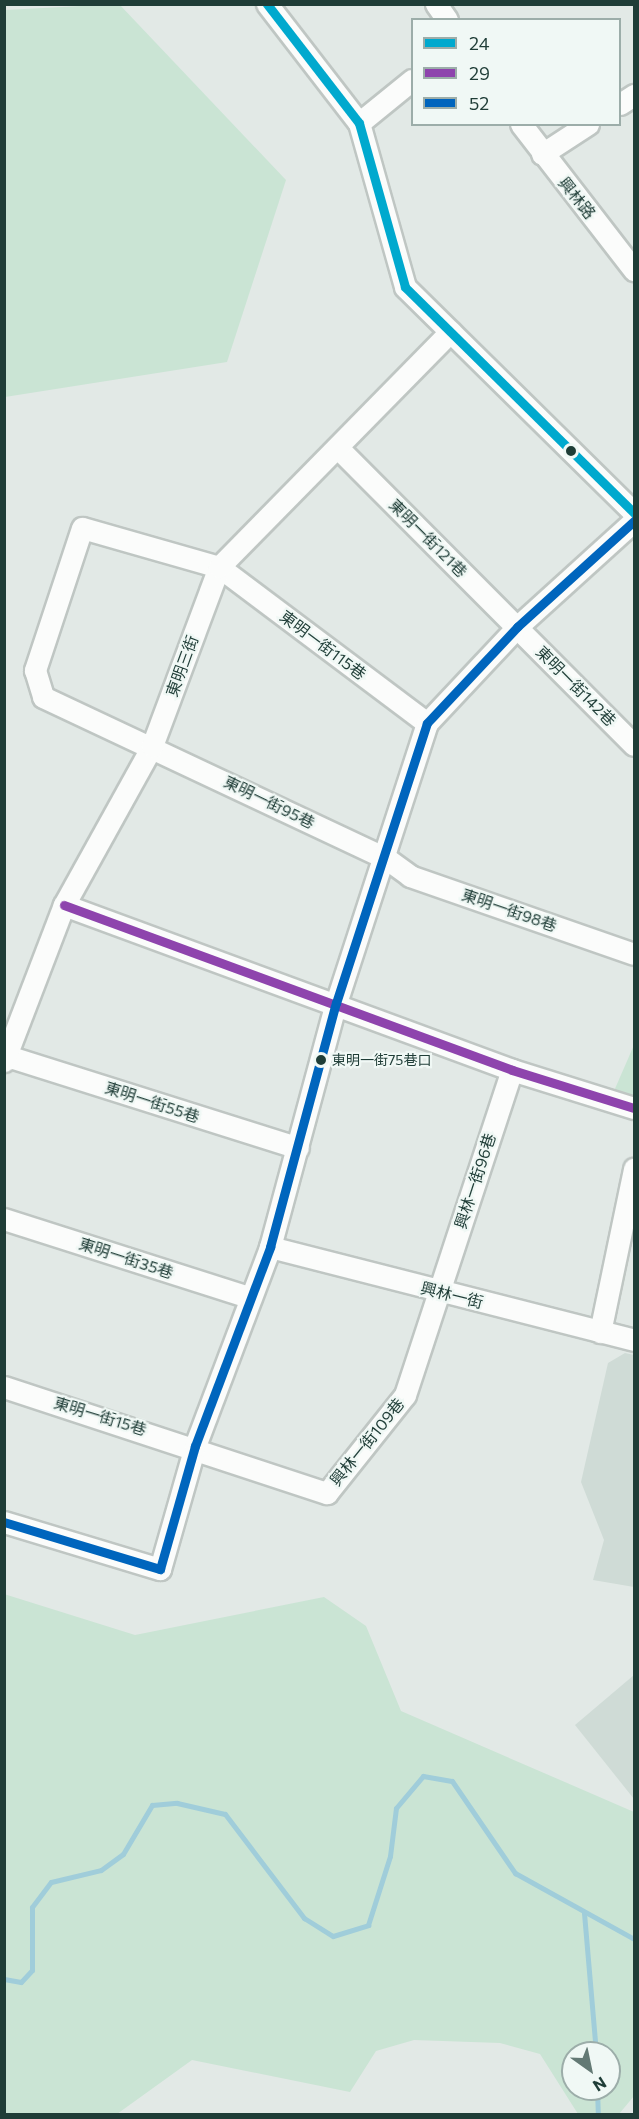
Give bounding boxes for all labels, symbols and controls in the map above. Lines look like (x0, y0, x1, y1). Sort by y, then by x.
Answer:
legend (411, 18, 621, 126)
text: 24 (469, 32, 489, 54)
text: 29 (469, 62, 490, 84)
text: 52 (469, 92, 489, 114)
street label: 興林路 (554, 173, 600, 223)
unlabelled marker (565, 445, 577, 457)
street label: 東明一街121巷 (385, 495, 471, 581)
street label: 東明一街115巷 (276, 606, 370, 684)
street label: 東明三街 (162, 633, 202, 699)
street label: 東明一街142巷 (532, 642, 620, 730)
street label: 東明一街95巷 (220, 772, 318, 832)
street label: 東明一街98巷 (459, 885, 559, 935)
place label: 東明一街75巷口 (332, 1052, 431, 1068)
marker: 東明一街75巷口 (315, 1054, 327, 1066)
street label: 東明一街55巷 (102, 1078, 202, 1126)
street label: 興林一街96巷 (451, 1131, 499, 1231)
street label: 東明一街35巷 (76, 1234, 176, 1282)
street label: 興林一街 (419, 1278, 485, 1312)
street label: 東明一街15巷 (51, 1393, 149, 1439)
street label: 興林一街109巷 (326, 1394, 408, 1490)
north arrow (561, 2041, 621, 2101)
text: N (590, 2074, 610, 2096)

